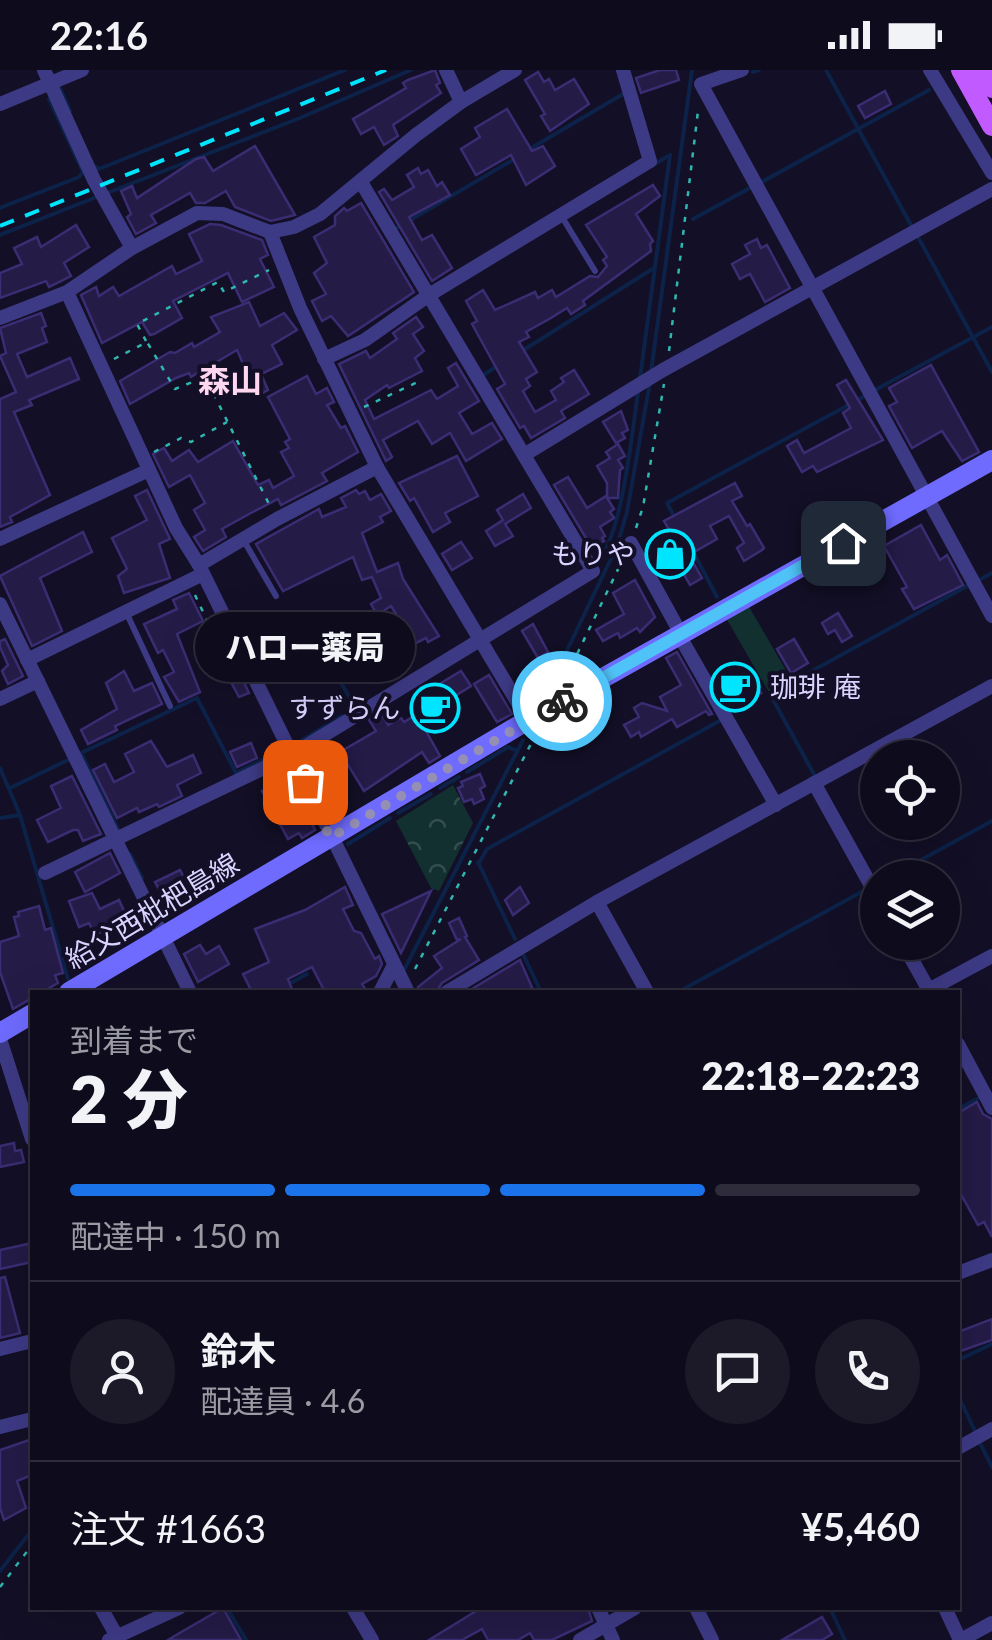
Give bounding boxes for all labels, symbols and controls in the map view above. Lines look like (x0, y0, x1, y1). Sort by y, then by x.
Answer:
text: 22:16 (50, 12, 148, 58)
district label: 森山 (198, 360, 262, 399)
pin (801, 501, 886, 586)
icon: home (816, 516, 871, 571)
shop icon: もりや (644, 528, 696, 580)
place label: もりや (551, 536, 635, 570)
callout: ハロー薬局 (195, 612, 415, 682)
text: ハロー薬局 (225, 627, 385, 666)
courier (512, 651, 612, 751)
cafe icon: 珈琲 庵 (709, 661, 761, 713)
place label: 珈琲 庵 (770, 669, 861, 703)
icon: bike (535, 674, 590, 729)
cafe icon: すずらん (409, 682, 461, 734)
place label: すずらん (288, 690, 400, 724)
pin (263, 740, 348, 825)
map controls (860, 740, 960, 960)
button: locate (860, 740, 960, 840)
icon: bag (278, 755, 333, 810)
street label: 給父西枇杷島線 (59, 845, 244, 975)
button: layers (860, 860, 960, 960)
text: 到着まで (70, 1020, 198, 1059)
text: 22:18–22:23 (701, 1052, 920, 1098)
text: 2 分 (70, 1059, 188, 1137)
text: 配達中 · 150 m (70, 1216, 281, 1255)
button: person (70, 1319, 175, 1424)
button: chat (685, 1319, 790, 1424)
button: phone (815, 1319, 920, 1424)
text: 鈴木 (200, 1327, 276, 1373)
text: 配達員 · 4.6 (200, 1381, 365, 1420)
text: ¥5,460 (801, 1503, 920, 1549)
text: 注文 #1663 (70, 1505, 266, 1551)

